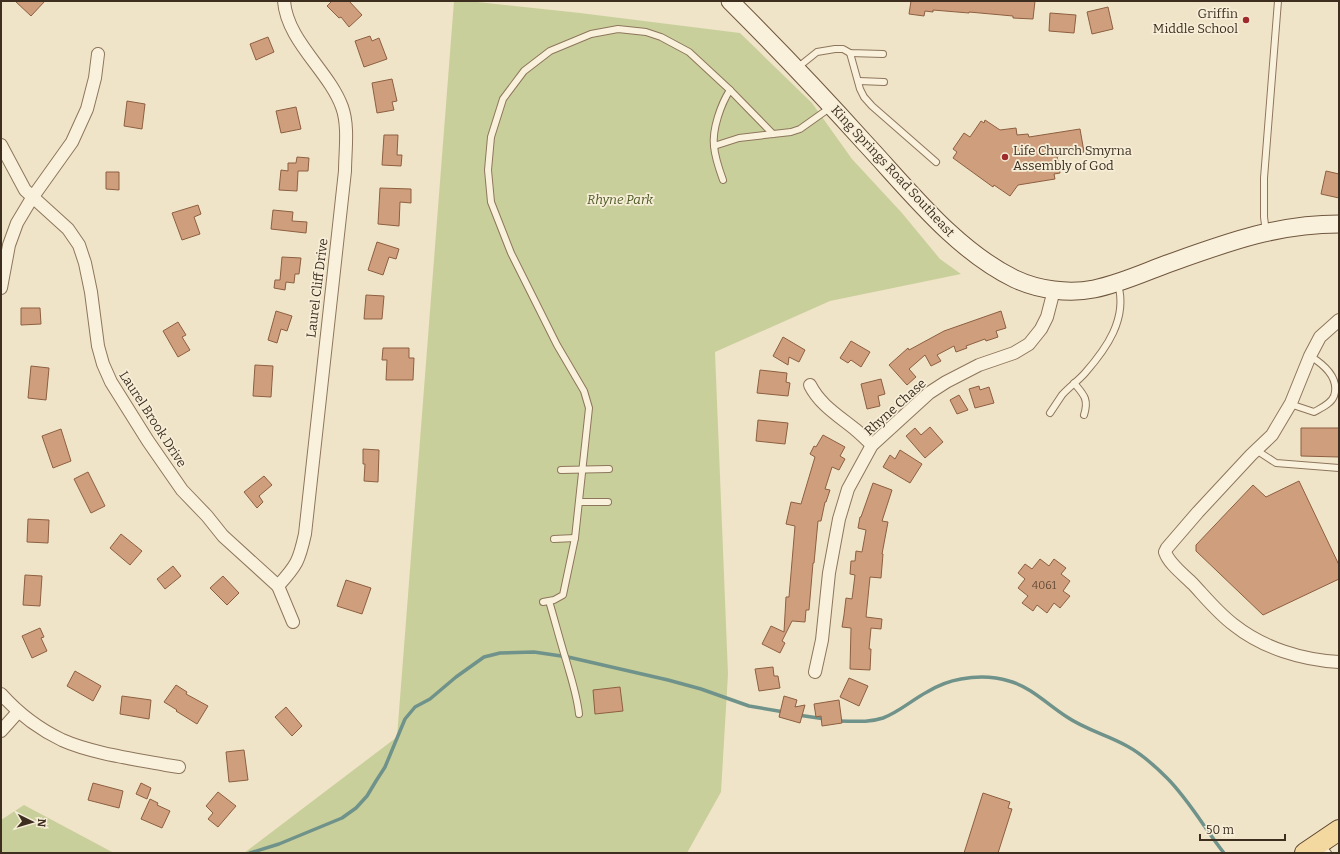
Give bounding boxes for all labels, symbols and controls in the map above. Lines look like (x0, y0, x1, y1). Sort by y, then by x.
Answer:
place label: Griffin Middle School (1153, 6, 1239, 36)
marker: Griffin Middle School (1241, 15, 1251, 25)
street label: King Springs Road Southeast (828, 102, 958, 240)
place label: Life Church Smyrna Assembly of God (1013, 143, 1132, 173)
marker: Life Church Smyrna Assembly of God (1000, 152, 1010, 162)
park label: Rhyne Park (587, 192, 654, 207)
street label: Laurel Cliff Drive (303, 237, 331, 339)
street label: Laurel Brook Drive (116, 368, 190, 470)
street label: Rhyne Chase (861, 375, 929, 439)
house number: 4061 (1032, 579, 1057, 592)
north arrow (12, 802, 52, 842)
scale bar (1200, 816, 1285, 842)
text: N (35, 818, 48, 828)
text: 50 m (1206, 823, 1235, 837)

